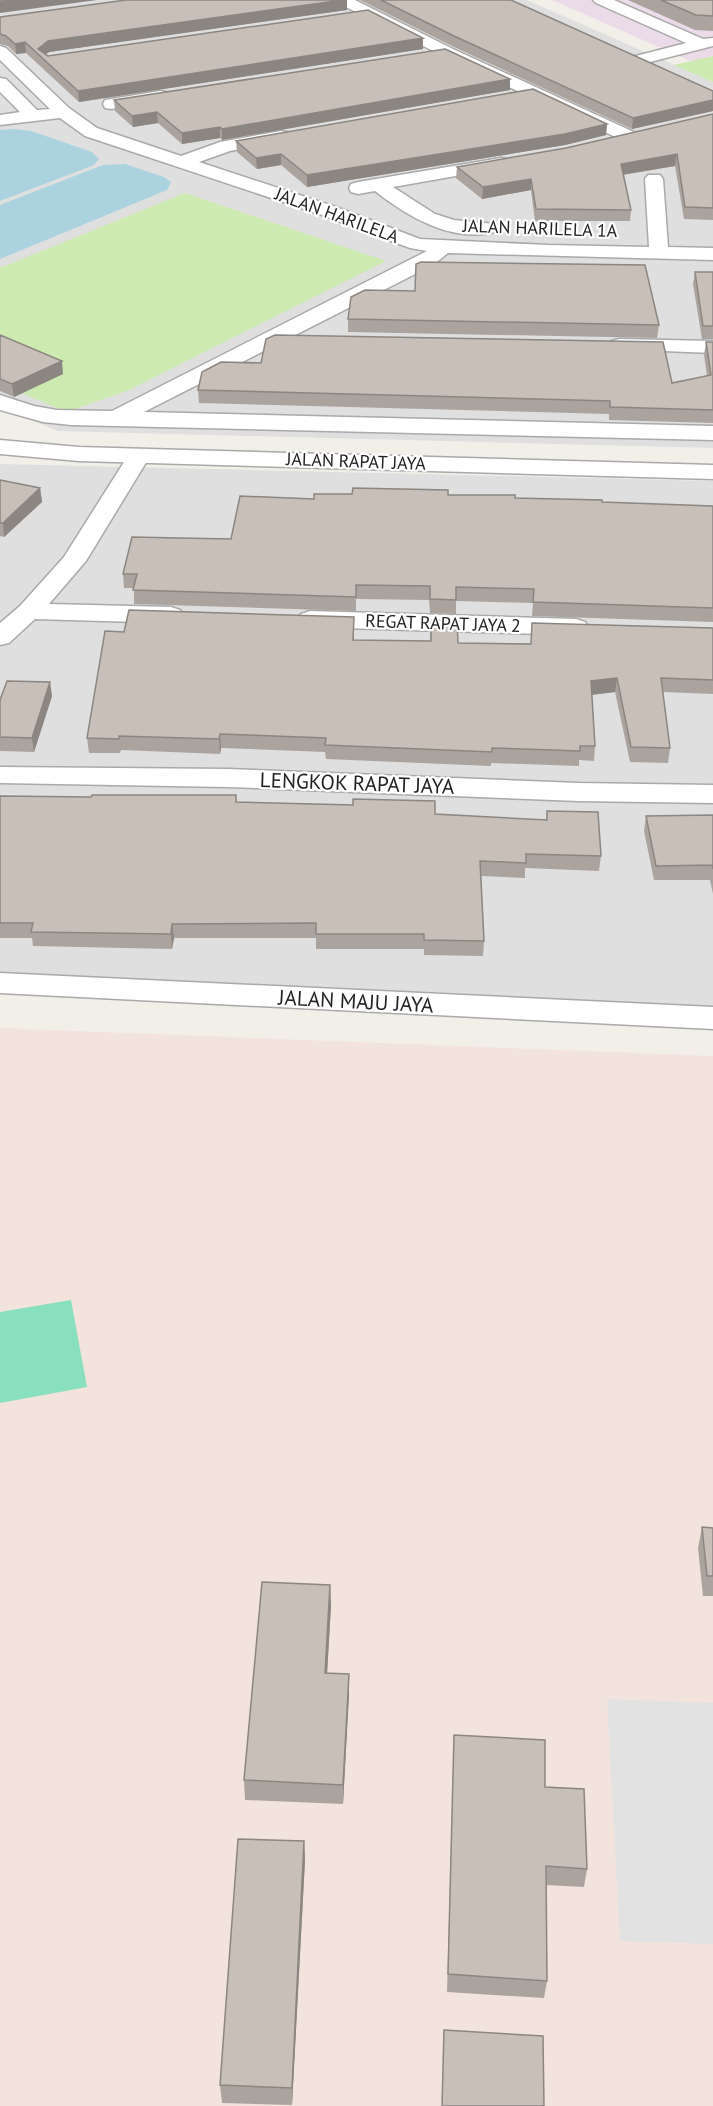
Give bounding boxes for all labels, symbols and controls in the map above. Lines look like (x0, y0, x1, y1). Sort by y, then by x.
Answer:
street label: JALAN HARILELA (271, 182, 403, 248)
street label: JALAN HARILELA 1A (461, 214, 618, 242)
street label: JALAN RAPAT JAYA (285, 447, 427, 475)
street label: REGAT RAPAT JAYA 2 (365, 609, 521, 637)
street label: LENGKOK RAPAT JAYA (259, 766, 455, 800)
street label: JALAN MAJU JAYA (277, 983, 435, 1019)

